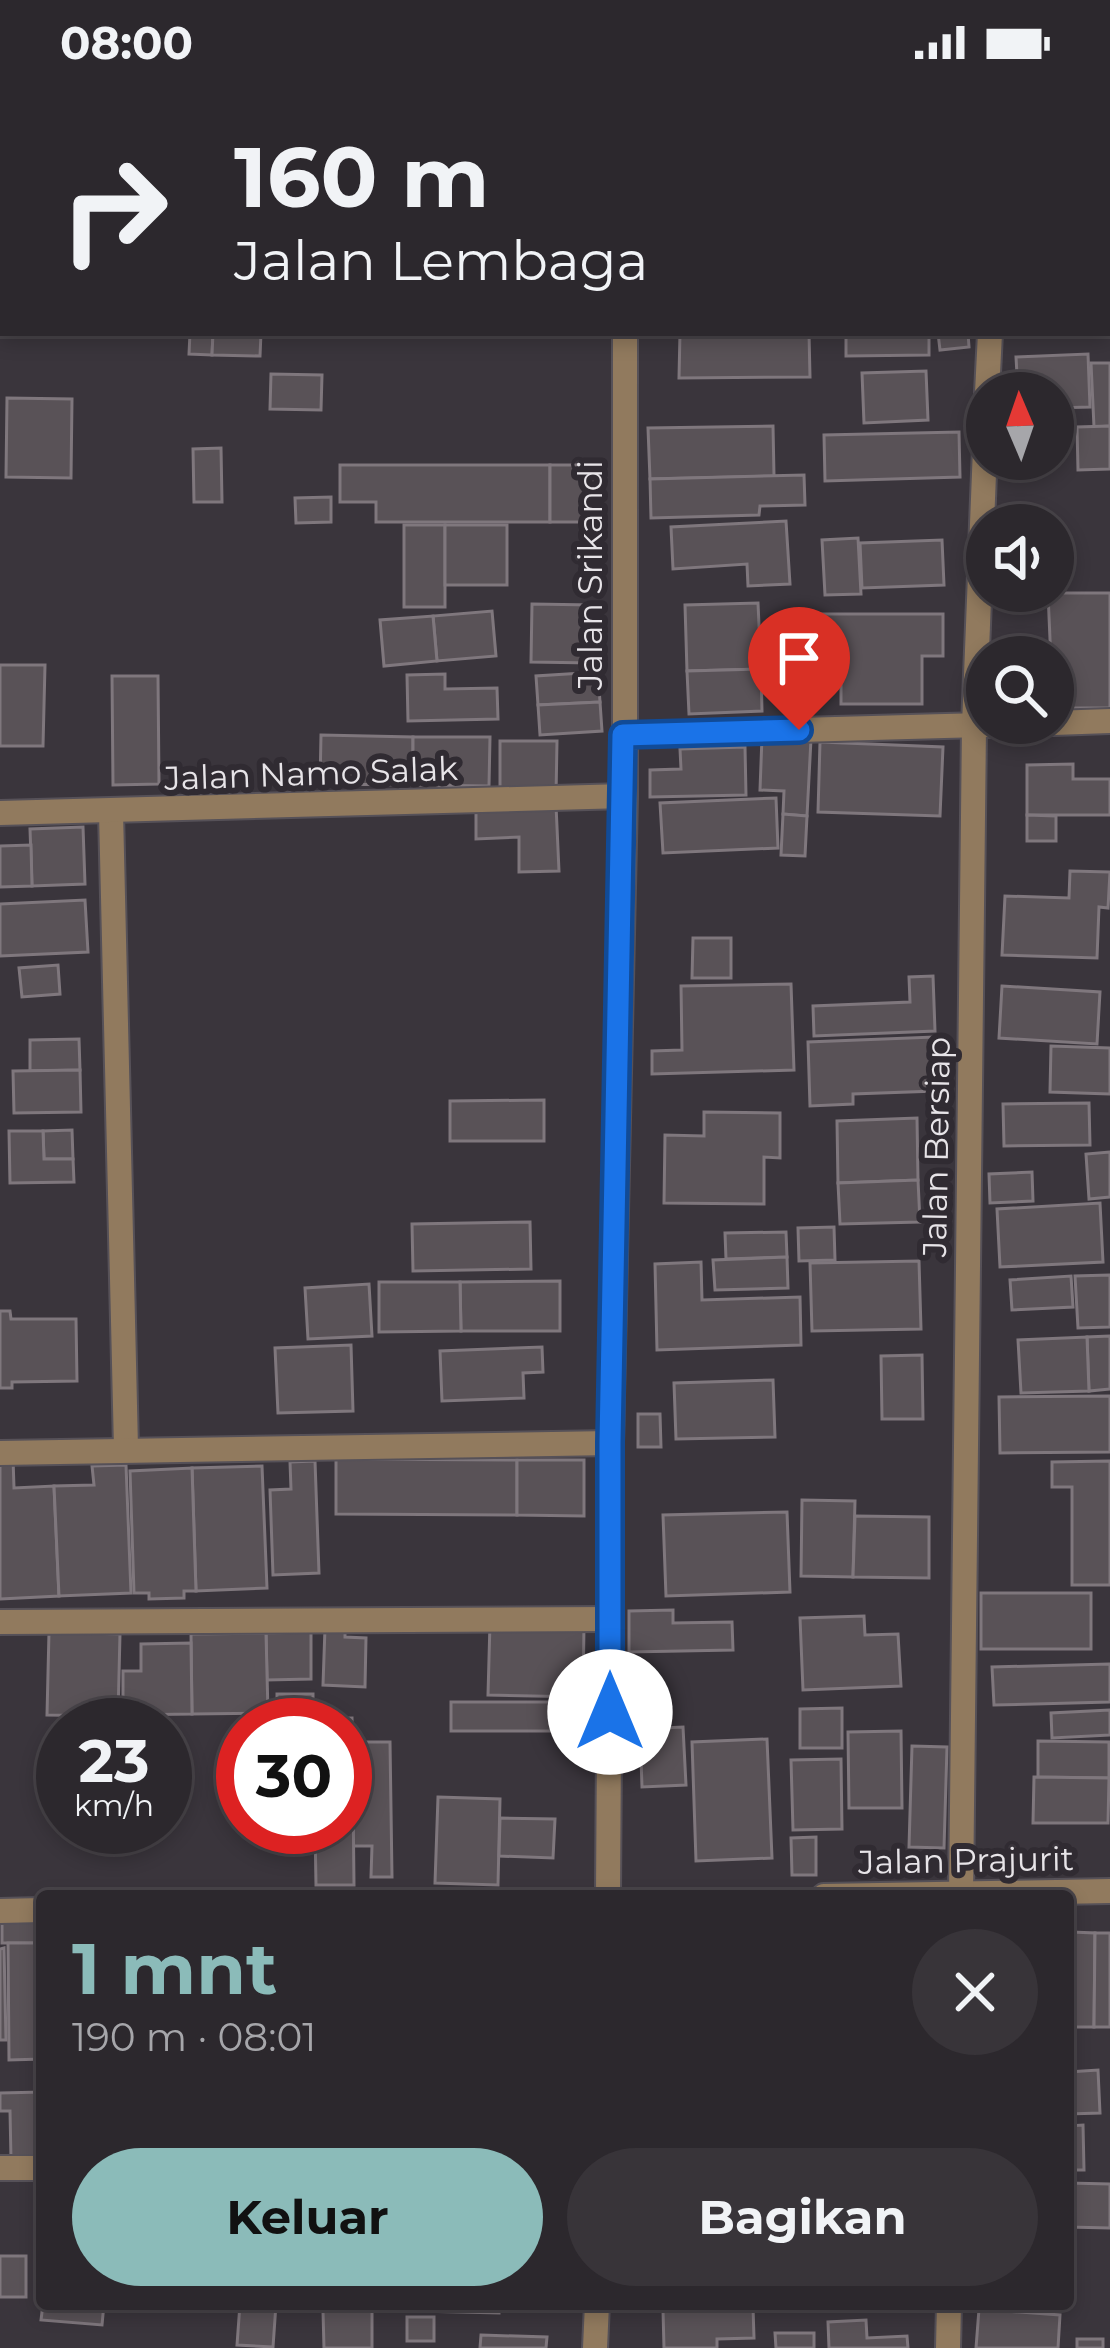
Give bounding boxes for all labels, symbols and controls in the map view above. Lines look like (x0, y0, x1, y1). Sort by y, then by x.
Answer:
text: 08:00 (60, 15, 193, 70)
text: 160 m (234, 126, 489, 228)
icon: right (36, 132, 192, 288)
text: Jalan Lembaga (234, 228, 648, 294)
north arrow (966, 372, 1074, 480)
map controls (966, 372, 1074, 744)
street label: Jalan Srikandi (570, 460, 610, 691)
button: sound (966, 504, 1074, 612)
pin (748, 607, 850, 730)
icon: arrive (766, 625, 832, 691)
button: search (966, 636, 1074, 744)
street label: Jalan Namo Salak (162, 748, 459, 798)
street label: Jalan Bersiap (914, 1037, 958, 1258)
position arrow (547, 1649, 673, 1775)
speed limit sign: 30 (216, 1698, 372, 1854)
text: 23 (79, 1724, 149, 1797)
text: km/h (74, 1787, 154, 1824)
street label: Jalan Prajurit (857, 1838, 1074, 1882)
text: 1 mnt (72, 1924, 277, 2012)
button: close (912, 1929, 1038, 2055)
text: 190 m · 08:01 (72, 2013, 316, 2061)
button: Keluar (72, 2148, 543, 2286)
button: Bagikan (567, 2148, 1038, 2286)

